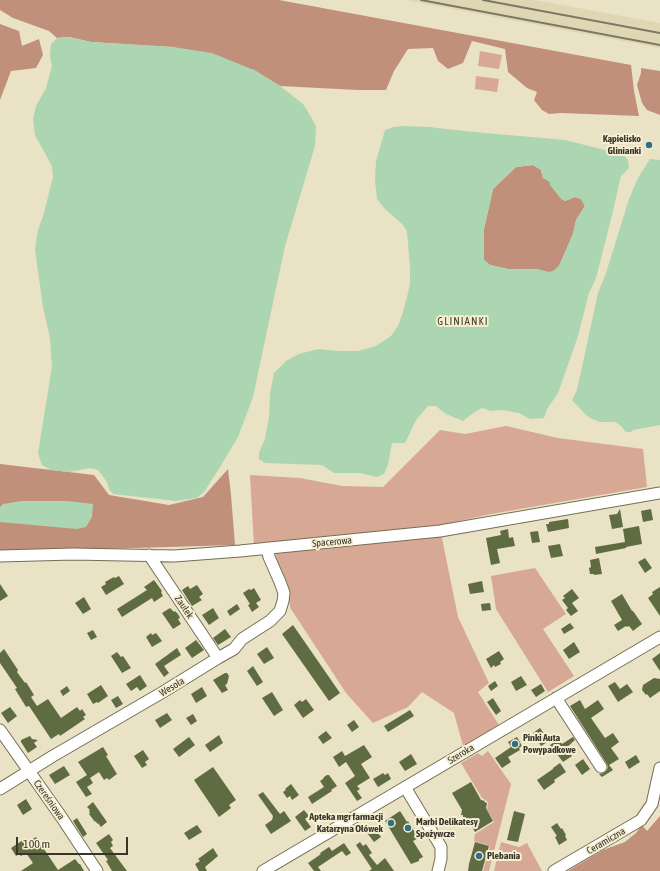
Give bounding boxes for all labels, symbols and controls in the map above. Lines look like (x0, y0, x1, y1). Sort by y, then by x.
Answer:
place label: Kąpielisko Glinianki (603, 133, 641, 156)
marker: Kąpielisko Glinianki (644, 140, 654, 150)
district label: GLINIANKI (437, 315, 489, 329)
street label: Spacerowa (312, 534, 352, 550)
street label: Zaułek (172, 593, 196, 621)
street label: Wesoła (157, 675, 187, 699)
place label: Pinki Auta Powypadkowe (523, 732, 576, 756)
marker: Pinki Auta Powypadkowe (510, 739, 520, 749)
street label: Szeroka (446, 741, 476, 767)
street label: Czereśniowa (31, 778, 67, 822)
place label: Apteka mgr farmacji Katarzyna Ołówek (309, 811, 383, 834)
place label: Marbi Delikatesy Spożywcze (416, 816, 478, 840)
marker: Apteka mgr farmacji Katarzyna Ołówek (386, 818, 396, 828)
marker: Marbi Delikatesy Spożywcze (403, 823, 413, 833)
street label: Ceramiczna (584, 825, 628, 857)
scale bar (18, 829, 130, 855)
text: 100 m (23, 837, 50, 851)
place label: Plebania (487, 850, 520, 862)
marker: Plebania (474, 851, 484, 861)

